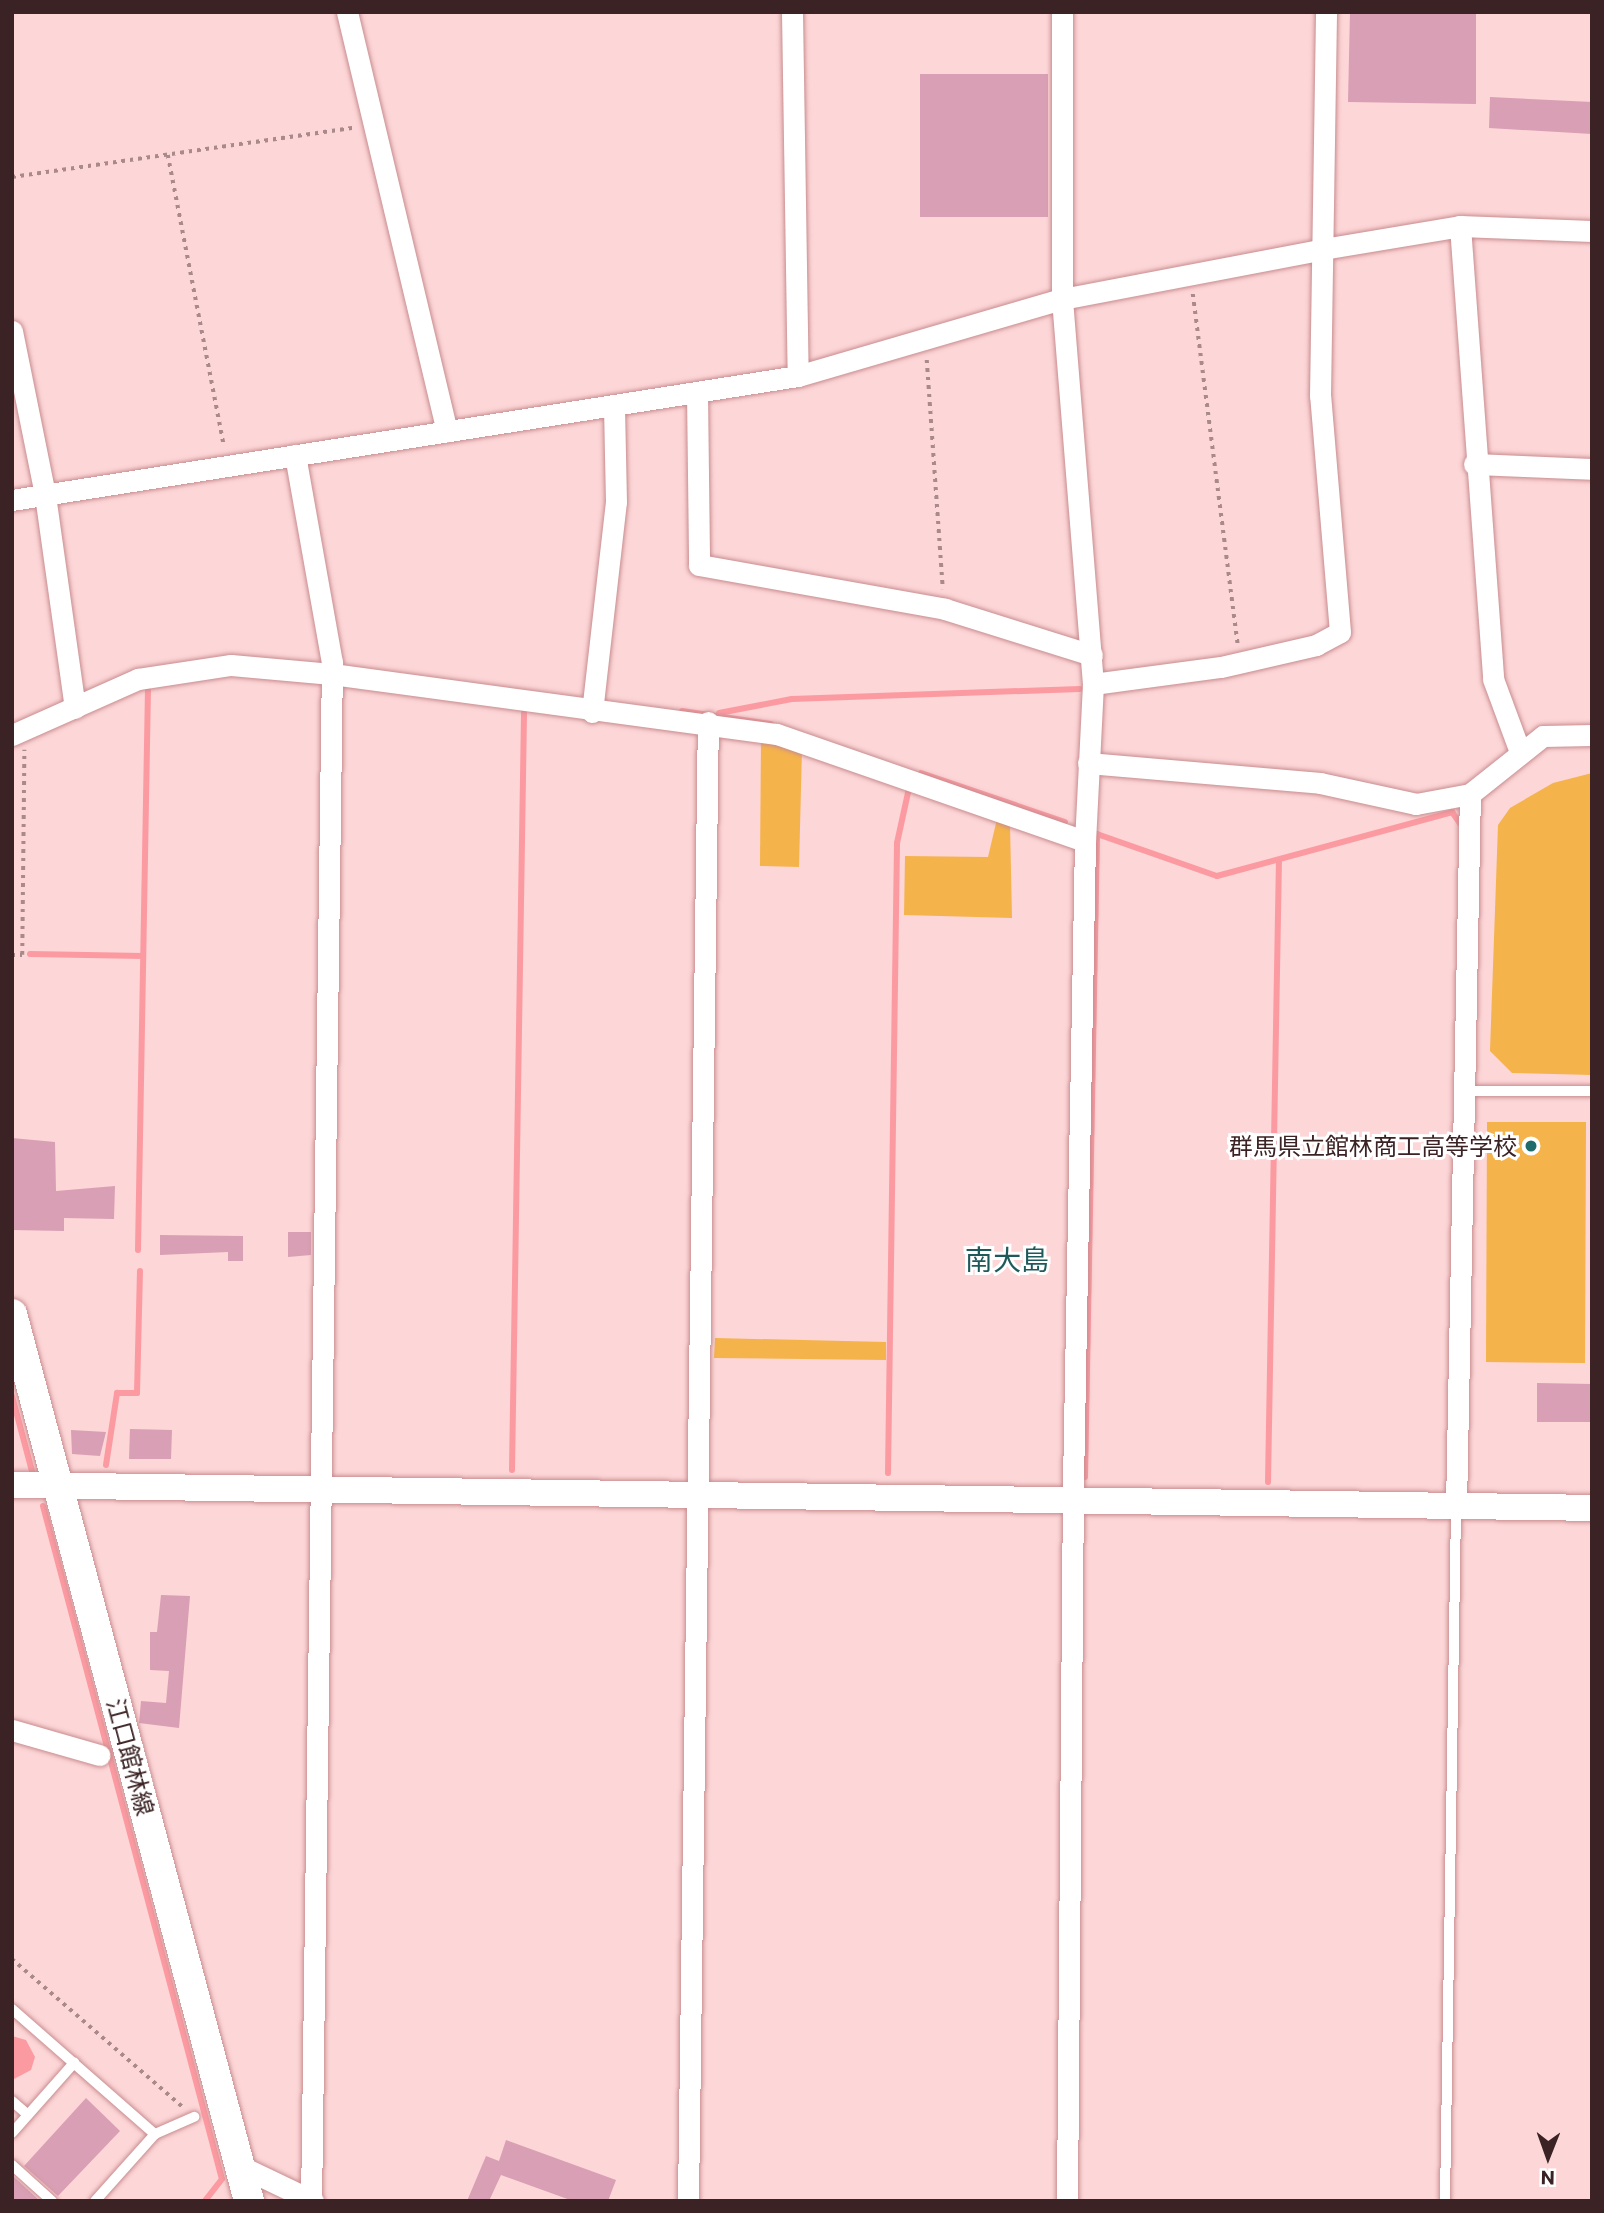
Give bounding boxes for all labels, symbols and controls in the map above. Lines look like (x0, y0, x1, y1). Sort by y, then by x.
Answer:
place label: 群馬県立館林商工高等学校 (1229, 1132, 1517, 1160)
marker: 群馬県立館林商工高等学校 (1523, 1138, 1539, 1154)
district label: 南大島 (965, 1242, 1049, 1276)
street label: 江口館林線 (102, 1695, 160, 1819)
north arrow (1513, 2122, 1583, 2192)
text: N (1540, 2167, 1555, 2190)

